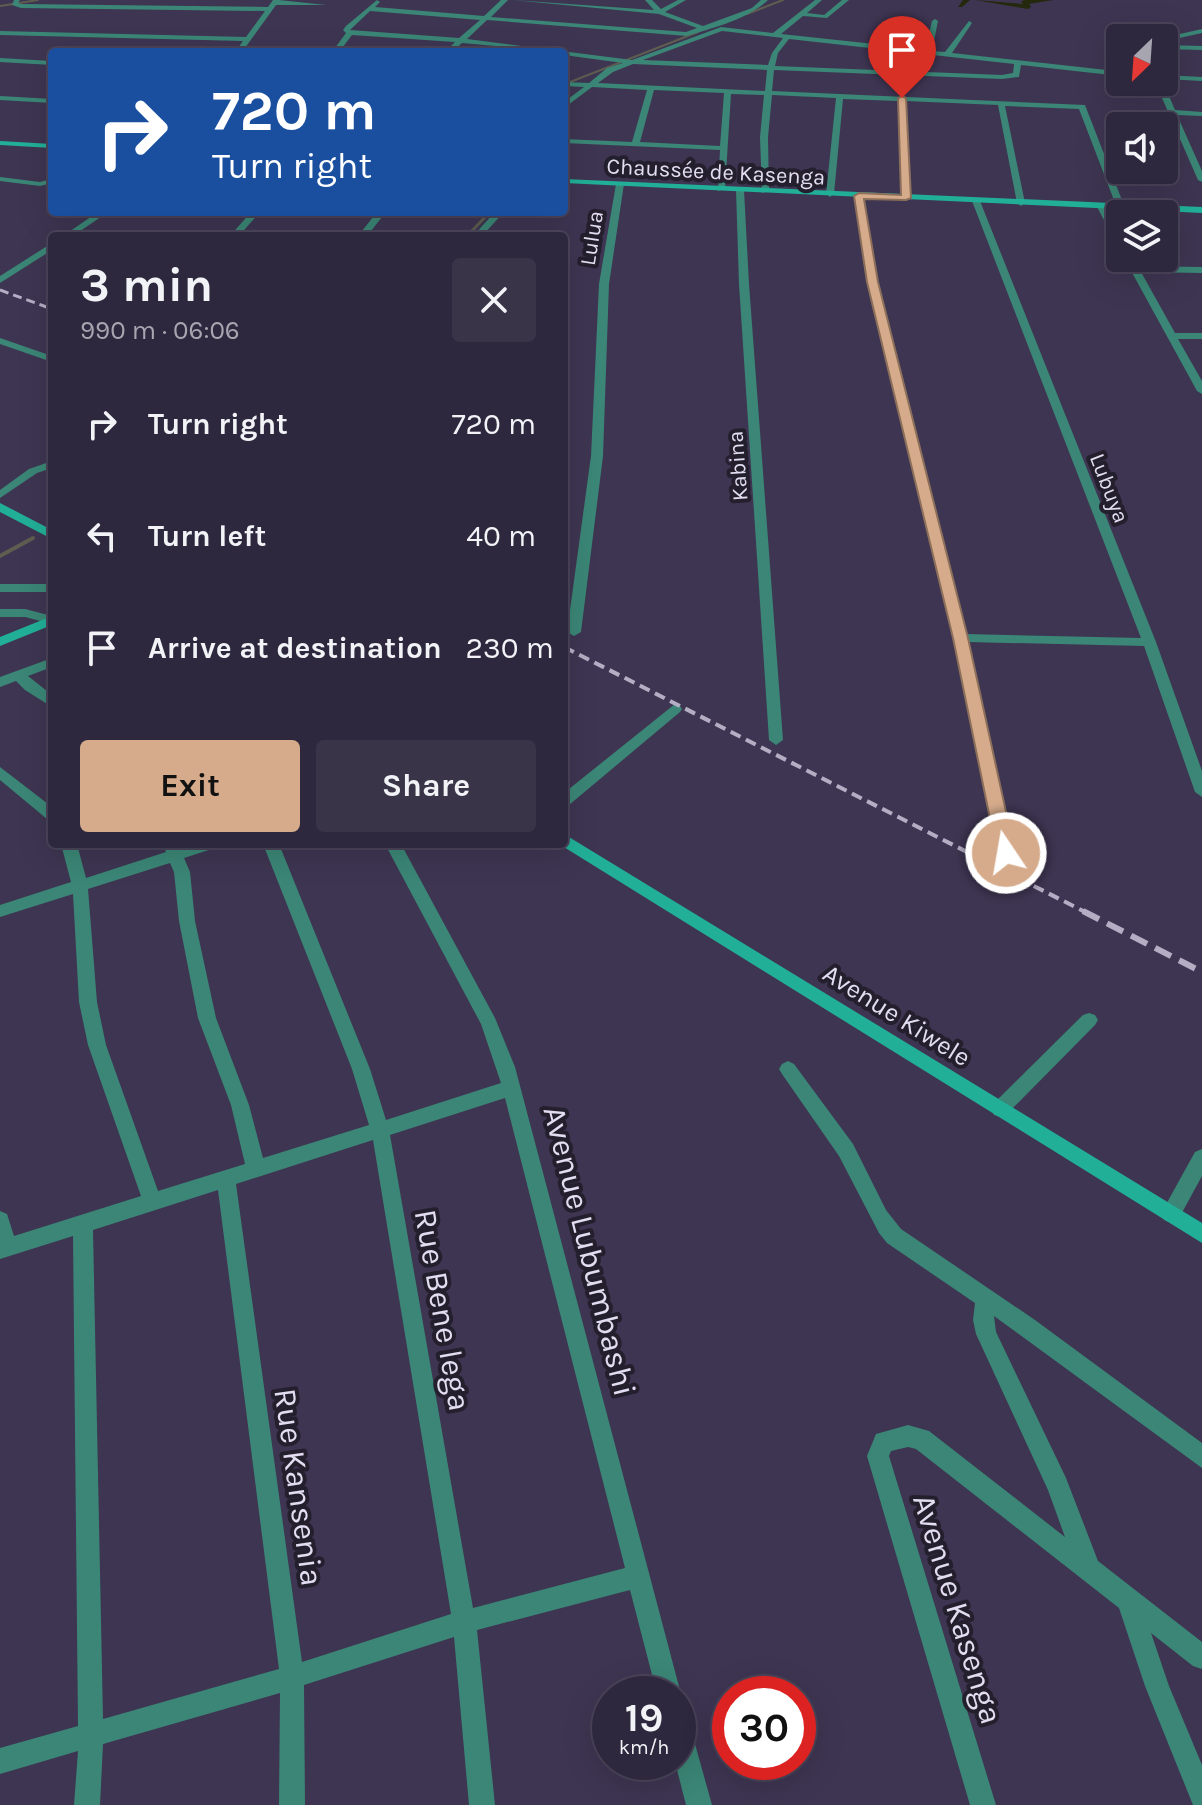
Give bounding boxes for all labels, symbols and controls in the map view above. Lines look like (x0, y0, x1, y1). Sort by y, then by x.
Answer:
pin (868, 16, 936, 98)
north arrow (1106, 24, 1178, 96)
map controls (1106, 24, 1178, 272)
icon: arrive (880, 28, 924, 72)
text: 720 m (212, 78, 376, 143)
icon: right (80, 80, 184, 184)
button: sound (1106, 112, 1178, 184)
text: Turn right (212, 145, 372, 187)
street label: Chaussée de Kasenga (606, 153, 826, 191)
button: layers (1106, 200, 1178, 272)
street label: Lulua (575, 209, 609, 267)
text: 3 min (80, 257, 213, 313)
button: close (452, 258, 536, 342)
text: 990 m · 06:06 (80, 315, 240, 346)
icon: right (80, 402, 124, 446)
text: Turn right (148, 406, 288, 442)
text: 720 m (452, 406, 536, 442)
street label: Kabina (723, 430, 753, 502)
street label: Lubuya (1084, 450, 1134, 527)
icon: left (80, 514, 124, 558)
text: Turn left (148, 518, 266, 554)
text: 40 m (466, 518, 536, 554)
icon: arrive (80, 626, 124, 670)
text: Arrive at destination (148, 630, 442, 666)
text: 230 m (466, 630, 554, 666)
button: Exit (80, 740, 300, 832)
button: Share (316, 740, 536, 832)
position arrow (964, 811, 1048, 895)
street label: Avenue Kiwele (817, 958, 976, 1073)
street label: Avenue Lubumbashi (536, 1102, 643, 1400)
street label: Rue Bene lega (407, 1207, 478, 1414)
street label: Rue Kansenia (266, 1386, 331, 1588)
street label: Avenue Kasenga (905, 1490, 1010, 1728)
speed limit sign: 30 (712, 1676, 816, 1780)
text: 19 (625, 1694, 663, 1741)
text: km/h (619, 1736, 669, 1759)

